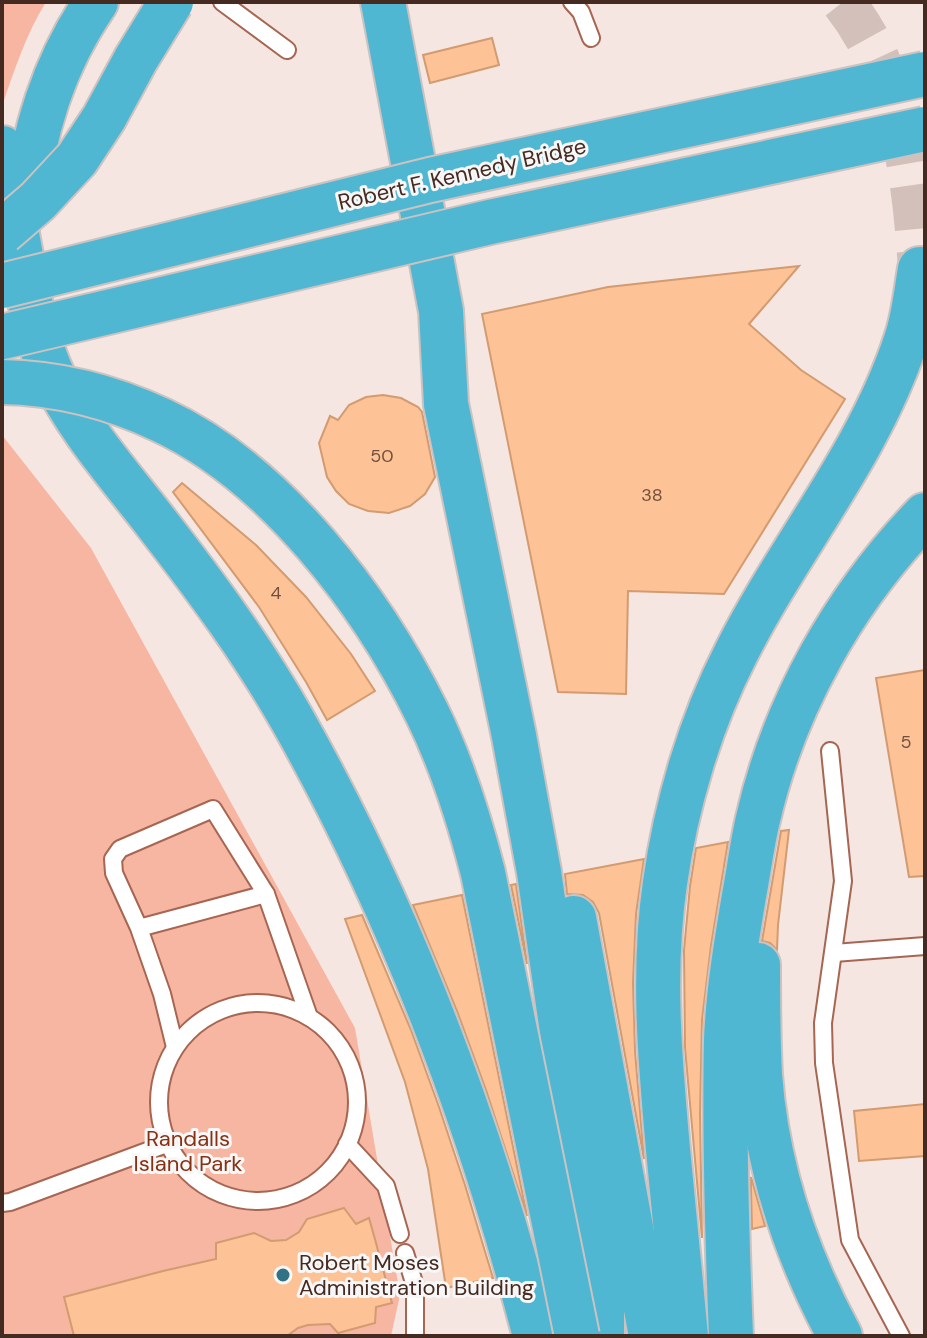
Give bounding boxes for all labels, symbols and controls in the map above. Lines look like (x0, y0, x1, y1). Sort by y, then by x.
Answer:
street label: Robert F. Kennedy Bridge (335, 131, 589, 217)
house number: 50 (370, 444, 394, 468)
house number: 38 (641, 483, 663, 507)
house number: 4 (271, 581, 282, 605)
house number: 5 (901, 730, 911, 754)
park label: Randalls Island Park (134, 1124, 242, 1178)
place label: Robert Moses Administration Building (299, 1248, 534, 1302)
marker: Robert Moses Administration Building (274, 1266, 292, 1284)

